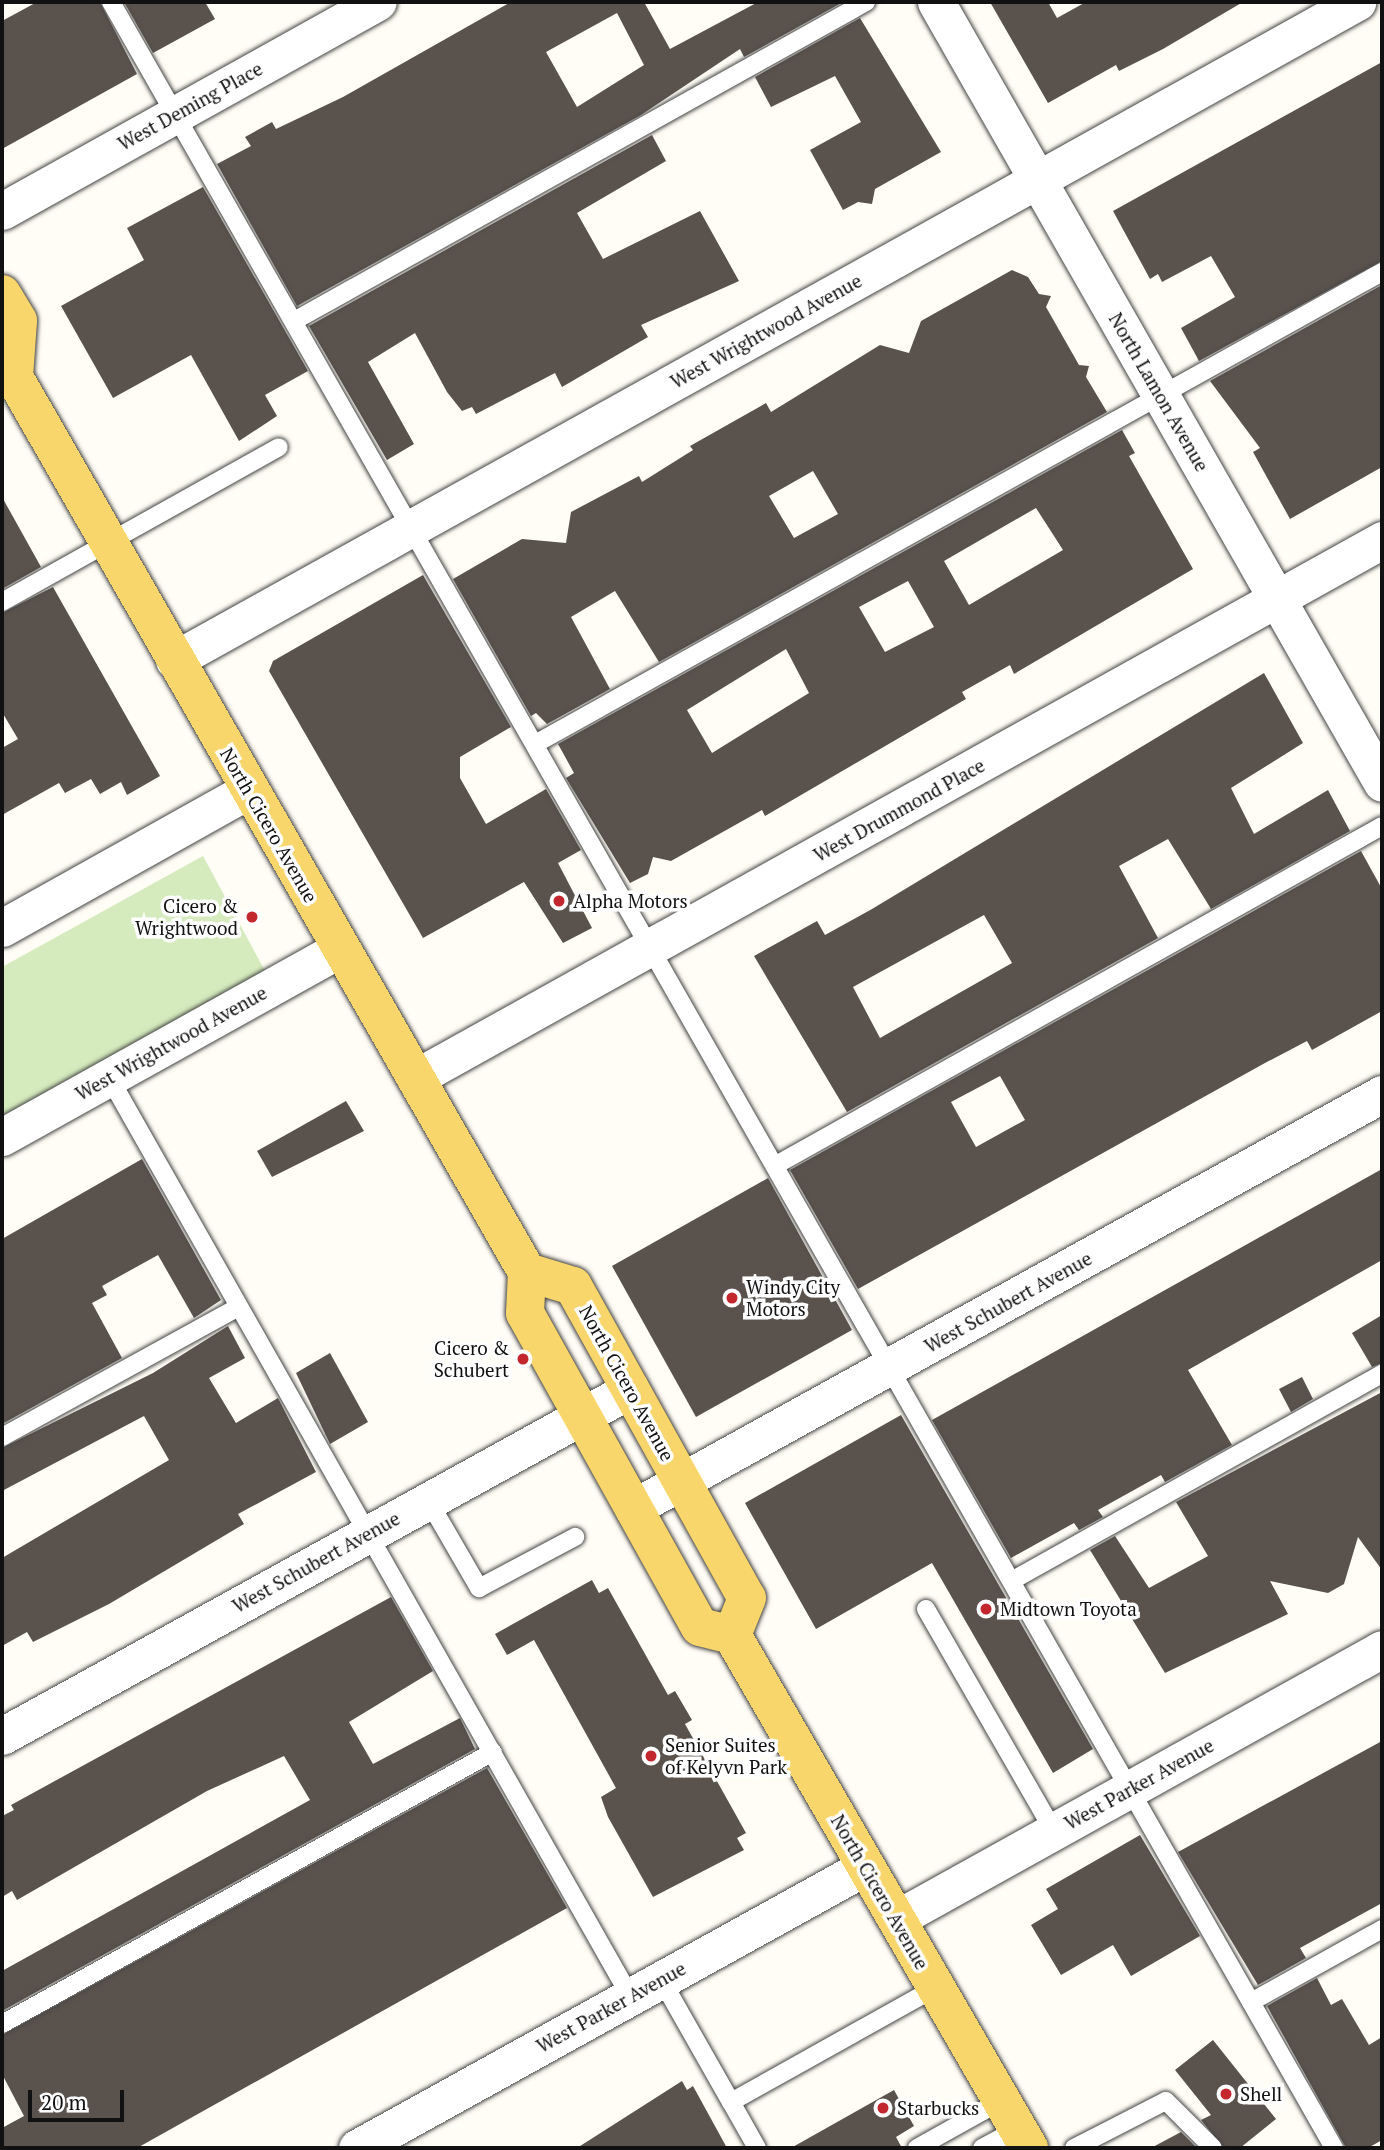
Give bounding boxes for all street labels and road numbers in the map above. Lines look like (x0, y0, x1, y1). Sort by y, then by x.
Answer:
street label: West Deming Place (114, 57, 266, 155)
street label: West Wrightwood Avenue (666, 269, 866, 393)
street label: North Lamon Avenue (1104, 309, 1214, 475)
street label: North Cicero Avenue (215, 743, 323, 907)
street label: West Drummond Place (809, 753, 989, 867)
street label: West Wrightwood Avenue (71, 981, 271, 1105)
street label: West Schubert Avenue (920, 1246, 1096, 1358)
street label: North Cicero Avenue (575, 1301, 679, 1465)
street label: West Schubert Avenue (228, 1506, 404, 1618)
street label: West Parker Avenue (1060, 1733, 1218, 1835)
street label: North Cicero Avenue (826, 1810, 934, 1974)
street label: West Parker Avenue (532, 1956, 690, 2058)

